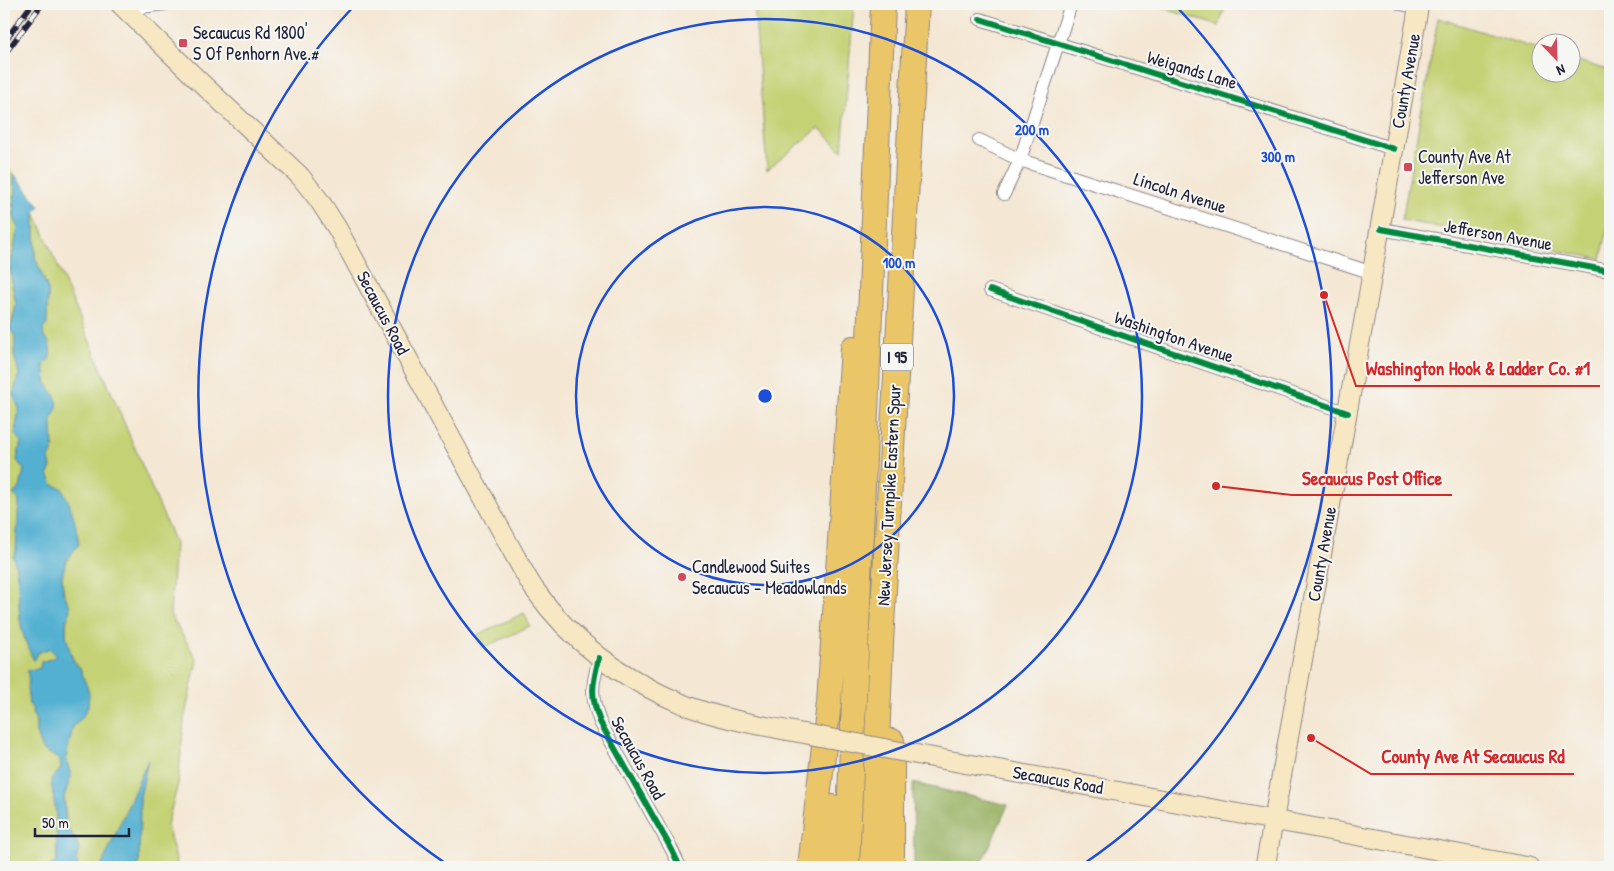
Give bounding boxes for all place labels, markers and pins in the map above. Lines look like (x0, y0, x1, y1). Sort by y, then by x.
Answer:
place label: Secaucus Rd 1800' S Of Penhorn Ave.# (193, 20, 319, 66)
marker: Secaucus Rd 1800' S Of Penhorn Ave.# (177, 37, 189, 49)
place label: County Ave At Jefferson Ave (1418, 144, 1511, 190)
marker: County Ave At Jefferson Ave (1402, 161, 1414, 173)
callout: Washington Hook & Ladder Co. #1 (1356, 352, 1600, 386)
centre of rings (756, 387, 774, 405)
callout: Secaucus Post Office (1292, 461, 1452, 495)
place label: Candlewood Suites Secaucus - Meadowlands (692, 554, 847, 600)
marker: Candlewood Suites Secaucus - Meadowlands (676, 571, 688, 583)
callout: County Ave At Secaucus Rd (1371, 740, 1574, 774)

